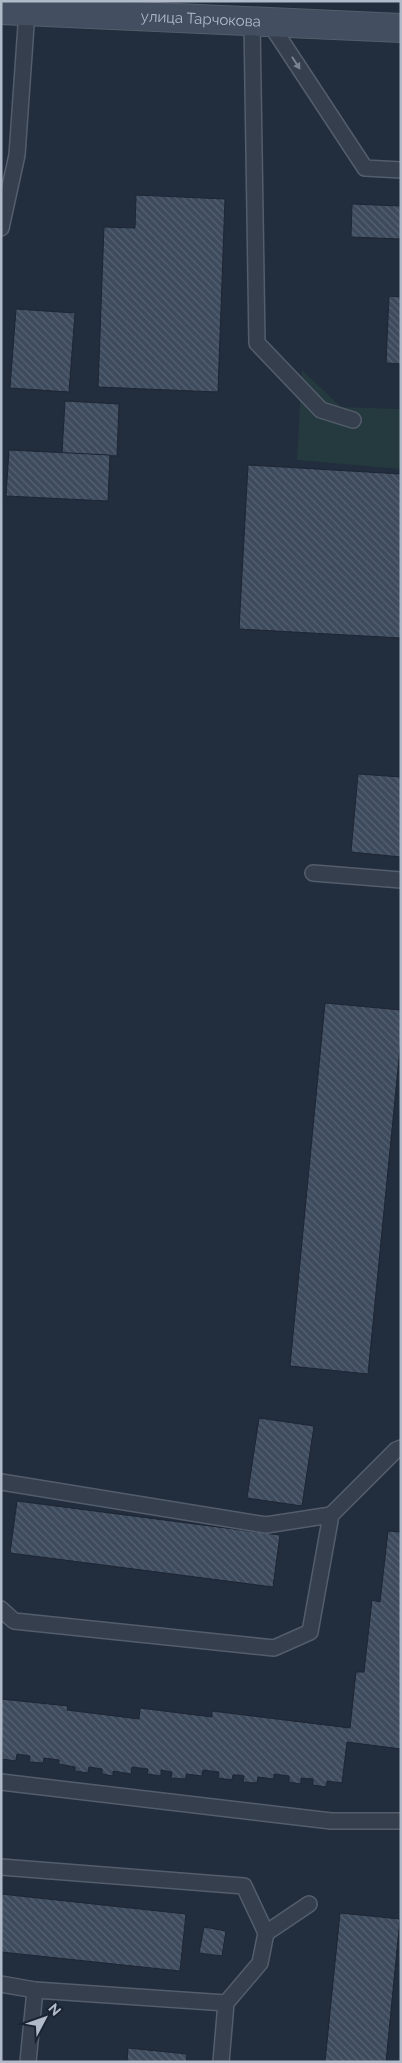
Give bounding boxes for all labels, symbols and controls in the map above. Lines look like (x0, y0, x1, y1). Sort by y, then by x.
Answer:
street label: улица Тарчокова (140, 7, 261, 31)
one-way arrow (291, 56, 301, 69)
north arrow (20, 1993, 70, 2043)
text: N (45, 2000, 64, 2019)

